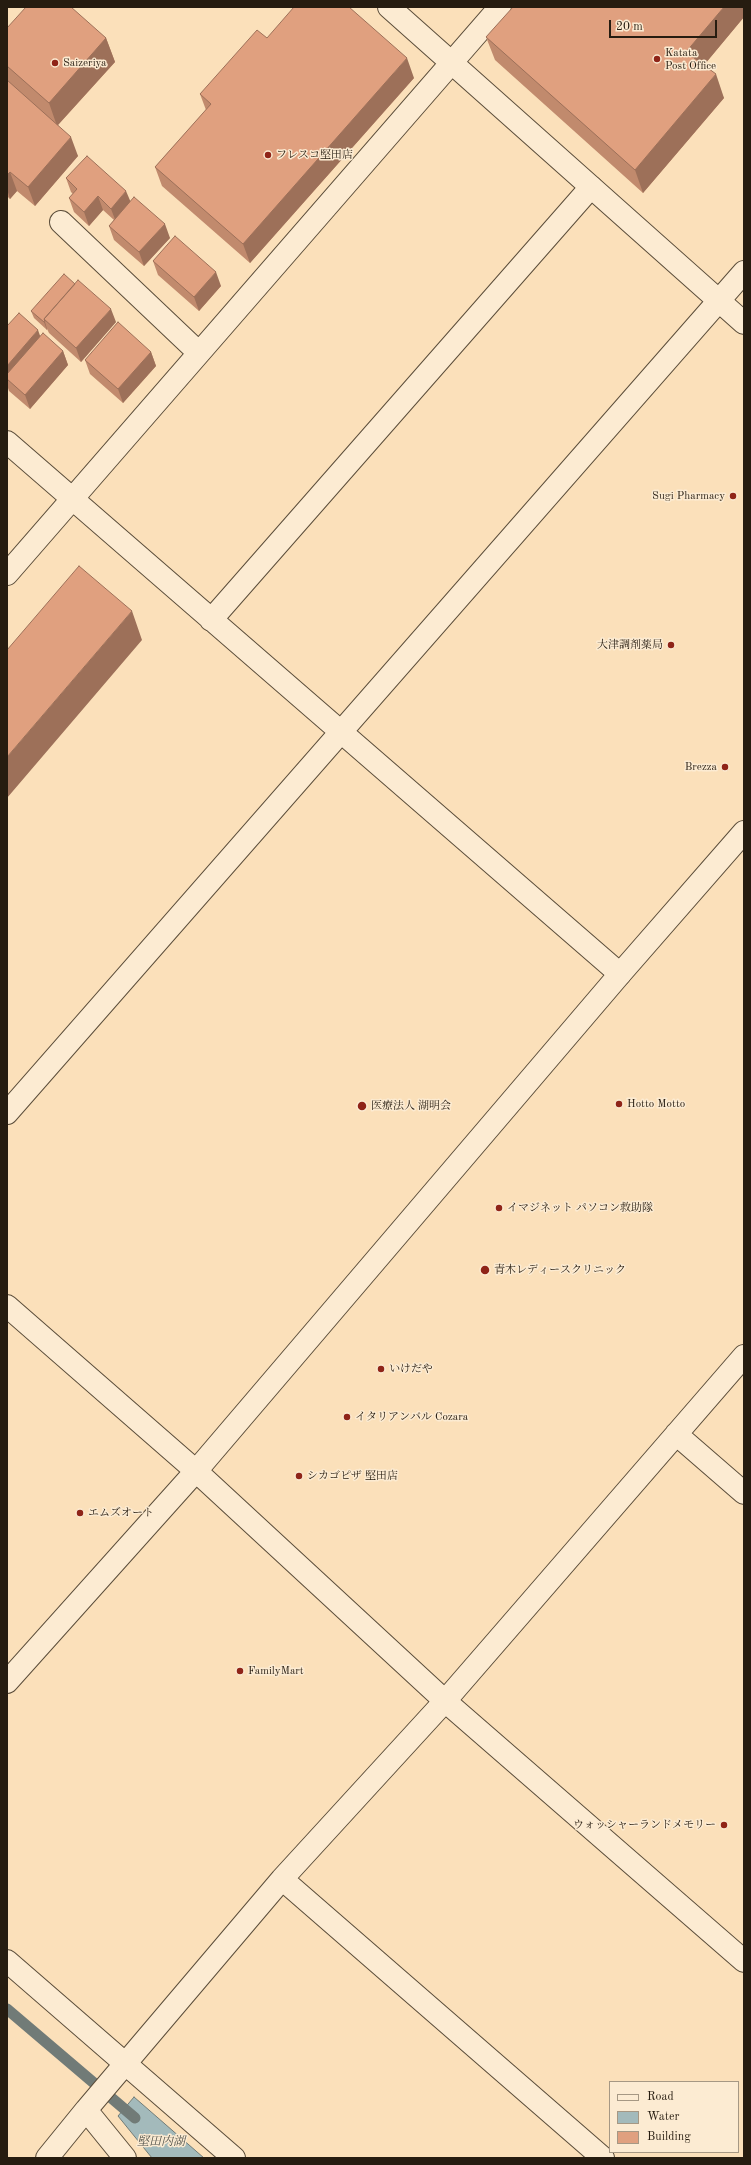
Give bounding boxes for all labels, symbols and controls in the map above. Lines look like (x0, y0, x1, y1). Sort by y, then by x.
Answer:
scale bar (611, 12, 719, 38)
text: 20 m (616, 21, 643, 33)
place label: Katata Post Office (665, 46, 716, 72)
marker: Katata Post Office (652, 54, 662, 64)
place label: Saizeriya (63, 56, 107, 70)
marker: Saizeriya (50, 58, 60, 68)
place label: フレスコ堅田店 (276, 148, 353, 162)
marker: フレスコ堅田店 (263, 150, 273, 160)
place label: Sugi Pharmacy (652, 489, 725, 503)
marker: Sugi Pharmacy (728, 491, 738, 501)
place label: 大津調剤薬局 (597, 638, 663, 652)
marker: 大津調剤薬局 (666, 640, 676, 650)
place label: Brezza (685, 760, 717, 774)
marker: Brezza (720, 762, 730, 772)
place label: Hotto Motto (627, 1097, 685, 1111)
place label: 医療法人 湖明会 (371, 1099, 451, 1113)
marker: Hotto Motto (614, 1099, 624, 1109)
marker: 医療法人 湖明会 (356, 1100, 368, 1112)
place label: イマジネット パソコン救助隊 (507, 1201, 653, 1215)
marker: イマジネット パソコン救助隊 (494, 1203, 504, 1213)
place label: 青木レディースクリニック (494, 1263, 626, 1277)
marker: 青木レディースクリニック (479, 1264, 491, 1276)
place label: いけだや (389, 1362, 433, 1376)
marker: いけだや (376, 1364, 386, 1374)
place label: イタリアンバル Cozara (355, 1410, 468, 1424)
marker: イタリアンバル Cozara (342, 1412, 352, 1422)
place label: シカゴピザ 堅田店 (307, 1469, 398, 1483)
marker: シカゴピザ 堅田店 (294, 1471, 304, 1481)
place label: エムズオート (88, 1506, 154, 1520)
marker: エムズオート (75, 1508, 85, 1518)
place label: FamilyMart (248, 1664, 304, 1678)
marker: FamilyMart (235, 1666, 245, 1676)
place label: ウォッシャーランドメモリー (573, 1818, 716, 1832)
marker: ウォッシャーランドメモリー (719, 1820, 729, 1830)
legend (609, 2081, 739, 2153)
text: Road (647, 2091, 674, 2103)
text: Water (647, 2111, 679, 2123)
text: Building (647, 2131, 691, 2143)
water label: 堅田内湖 (137, 2135, 185, 2149)

